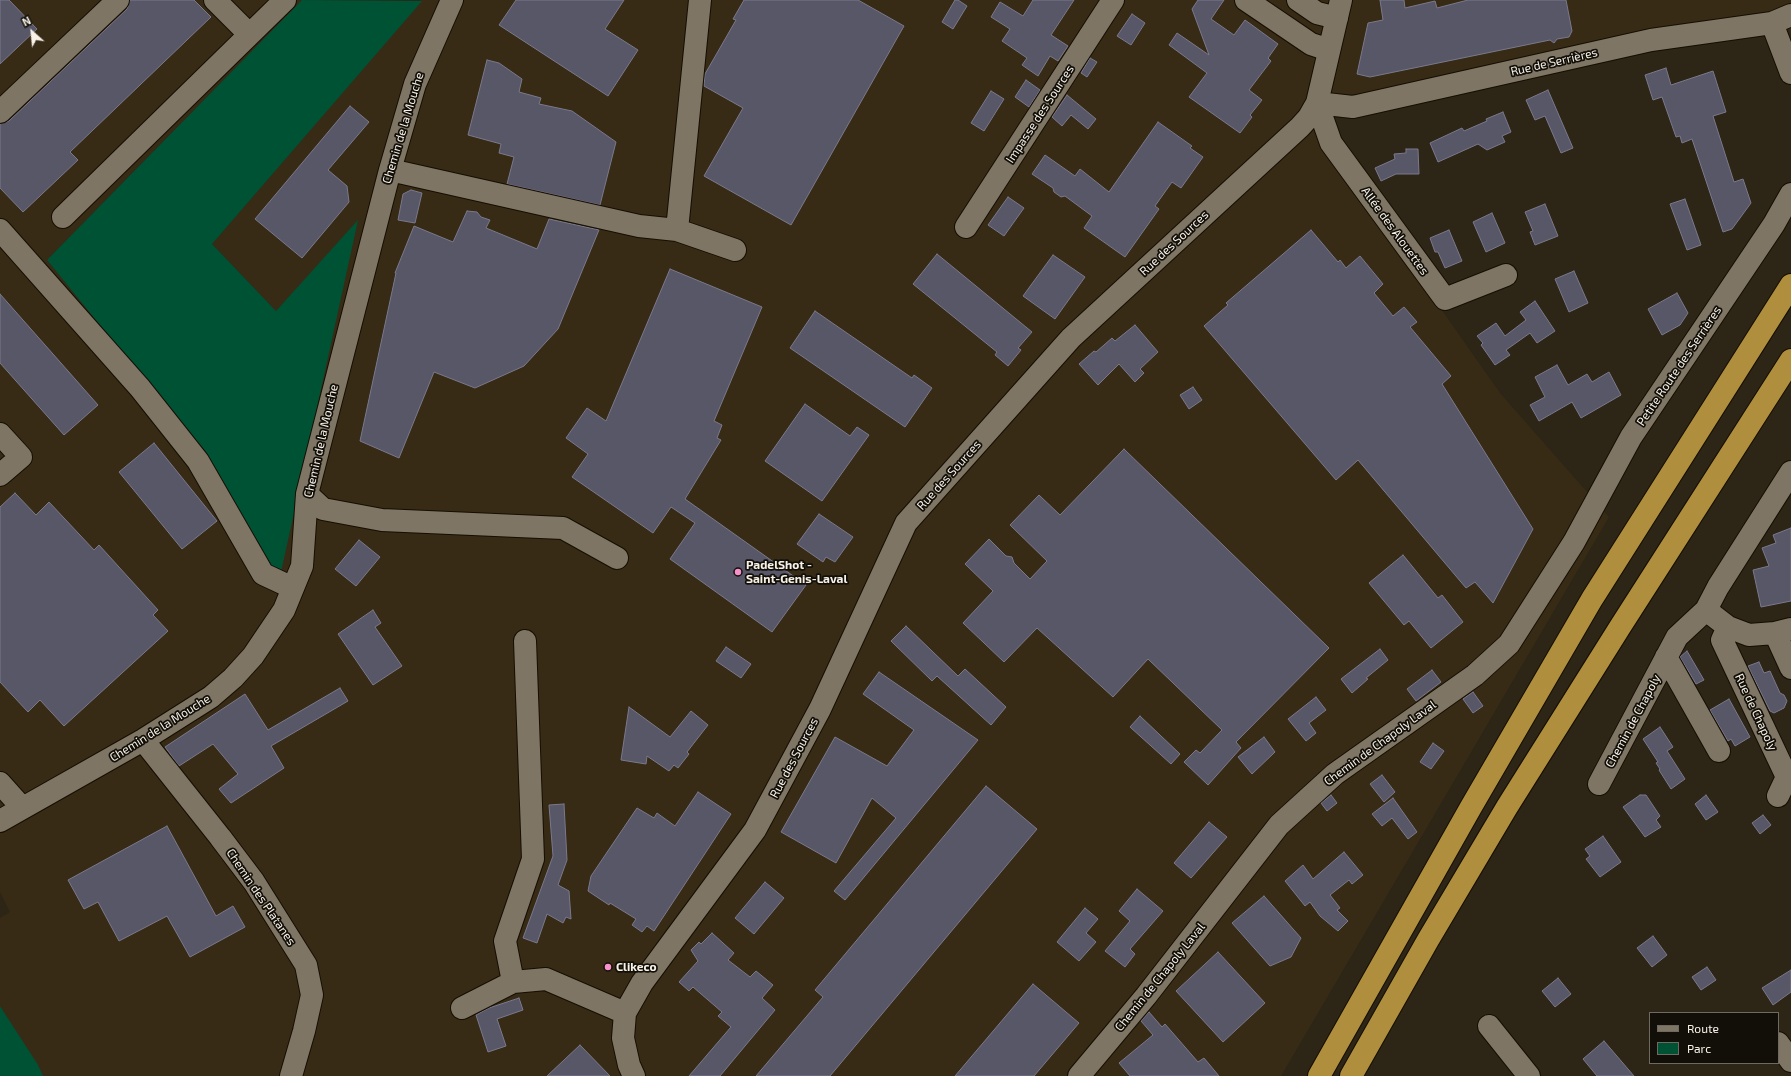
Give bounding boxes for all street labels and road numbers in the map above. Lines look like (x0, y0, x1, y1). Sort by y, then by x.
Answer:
street label: Rue de Serrières (1509, 45, 1599, 79)
street label: Impasse des Sources (1003, 62, 1077, 166)
street label: Chemin de la Mouche (379, 71, 427, 185)
street label: Allée des Alouettes (1358, 184, 1432, 278)
street label: Rue des Sources (1137, 207, 1211, 279)
street label: Petite Route des Serrières (1634, 304, 1724, 428)
street label: Chemin de la Mouche (301, 383, 341, 499)
street label: Rue des Sources (914, 437, 984, 513)
street label: Rue de Chapoly (1732, 671, 1780, 753)
street label: Chemin de Chapoly (1602, 672, 1664, 770)
street label: Chemin de la Mouche (107, 691, 213, 765)
street label: Chemin de Chapoly Laval (1321, 697, 1439, 789)
street label: Rue des Sources (767, 715, 821, 801)
street label: Chemin des Platanes (223, 846, 299, 948)
street label: Chemin de Chapoly Laval (1112, 920, 1208, 1034)

